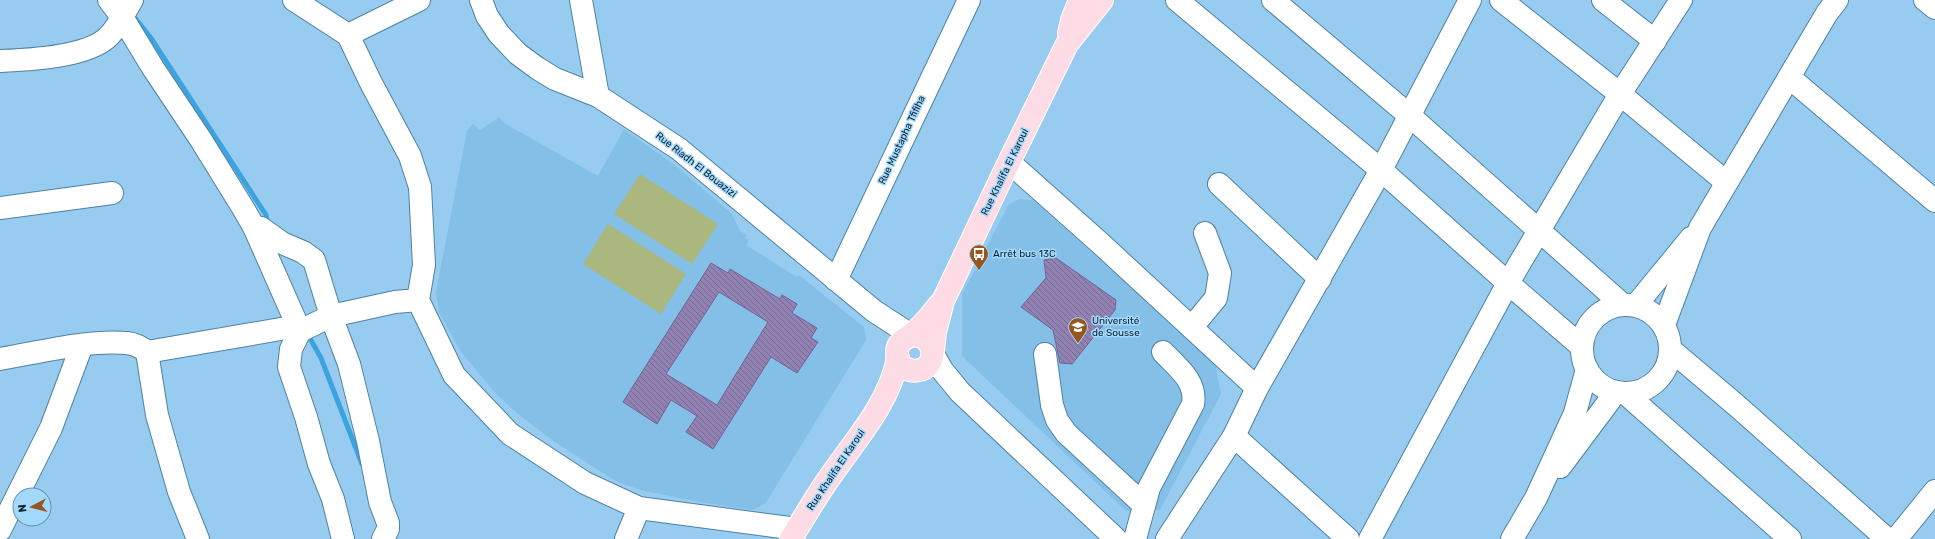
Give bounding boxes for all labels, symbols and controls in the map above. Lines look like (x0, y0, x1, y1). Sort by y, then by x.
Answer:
street label: Rue Mustapha Tfifiha (876, 94, 928, 186)
street label: Rue Khalifa El Karoui (979, 127, 1031, 217)
street label: Rue Riadh El Bouazizi (653, 130, 739, 200)
bus stop icon: Arrêt bus 13C (968, 243, 990, 271)
place label: Arrêt bus 13C (993, 248, 1056, 260)
place label: Université de Sousse (1092, 315, 1140, 339)
school or university icon: Université de Sousse (1067, 316, 1089, 344)
street label: Rue Khalifa El Karoui (804, 427, 868, 513)
north arrow (12, 487, 52, 527)
text: N (16, 503, 30, 513)

